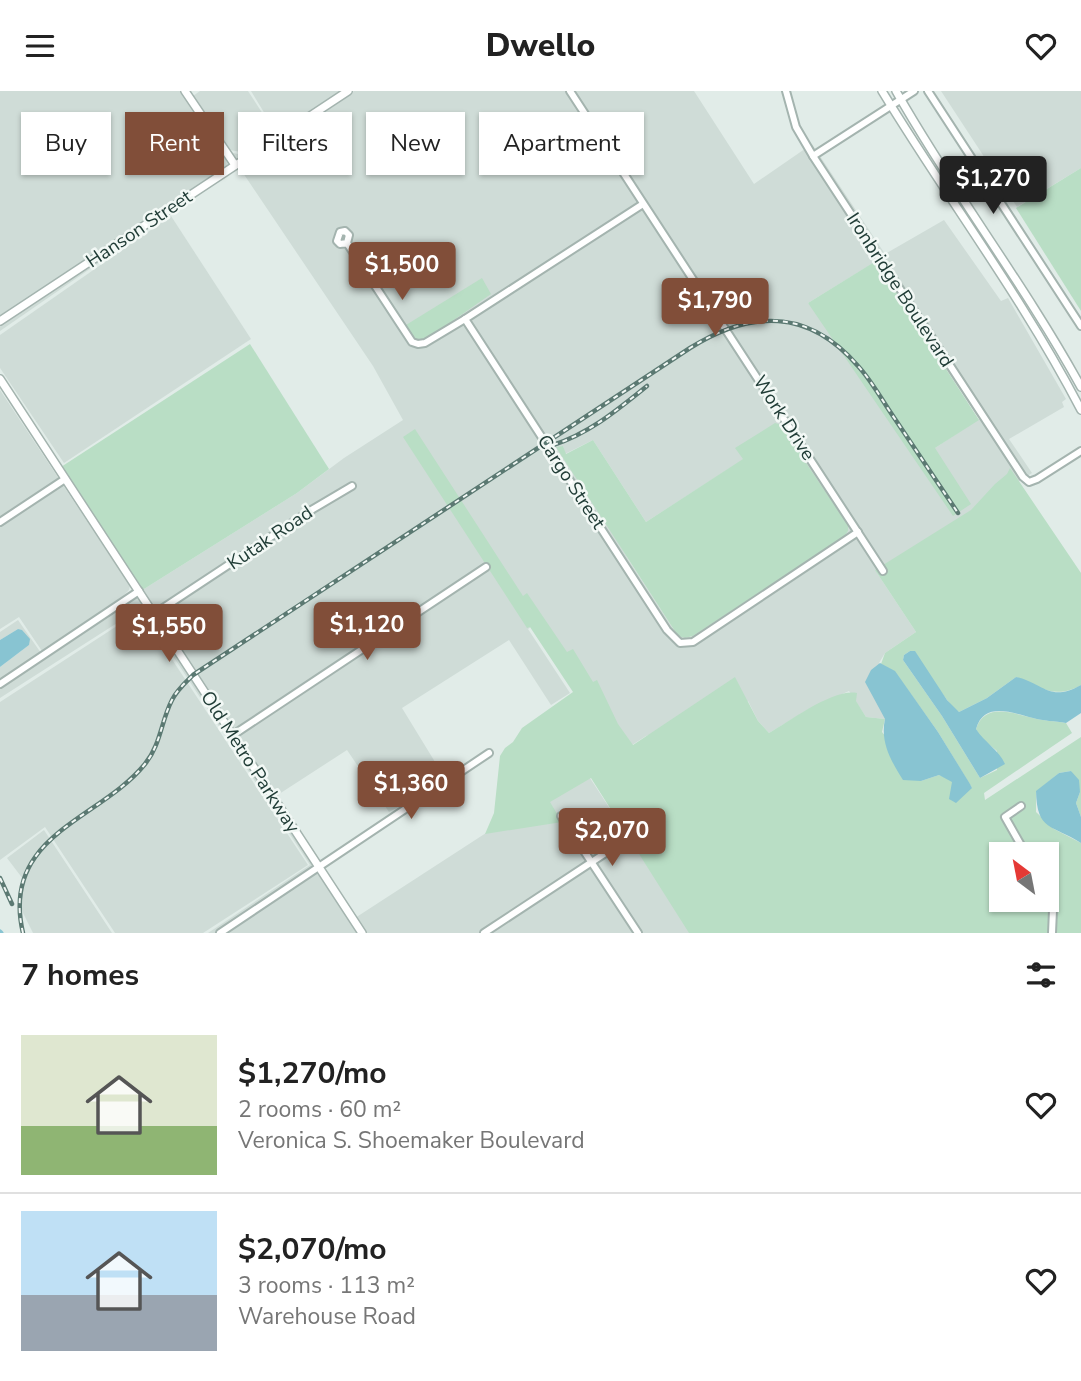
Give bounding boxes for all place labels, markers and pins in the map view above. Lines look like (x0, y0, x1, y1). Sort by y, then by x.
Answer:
pin: $1,270 (936, 157, 1050, 216)
pin: $1,500 (345, 243, 459, 302)
pin: $1,790 (658, 279, 772, 338)
pin: $1,120 (310, 603, 424, 662)
pin: $1,550 (112, 605, 226, 664)
pin: $1,360 (354, 761, 468, 821)
pin: $2,070 (555, 809, 669, 868)

